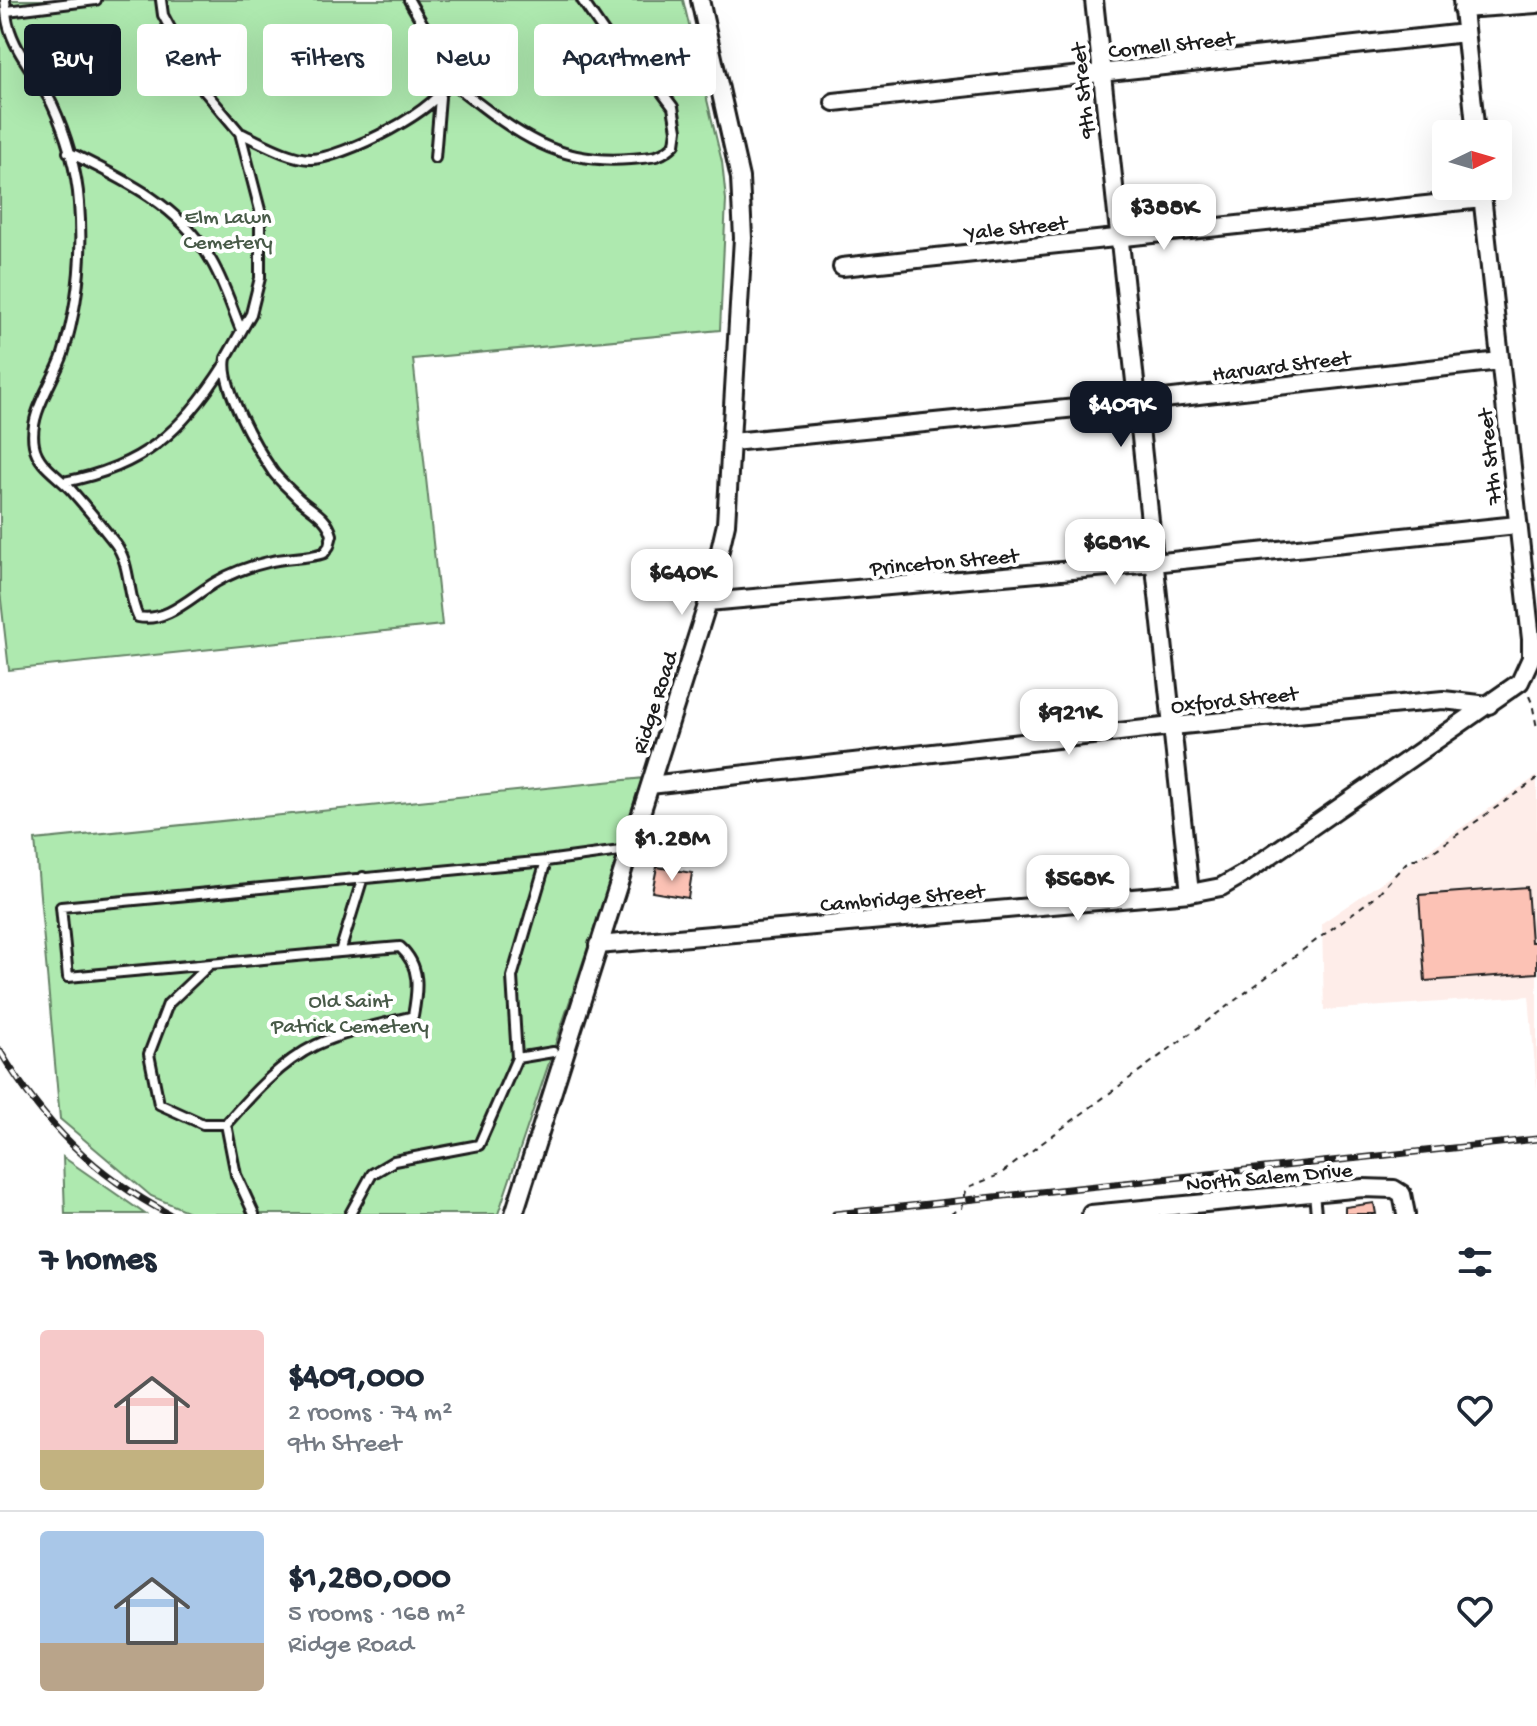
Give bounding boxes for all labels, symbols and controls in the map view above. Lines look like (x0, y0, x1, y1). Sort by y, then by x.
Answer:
chip: Buy (24, 24, 121, 96)
chip: Rent (137, 24, 247, 96)
chip: Filters (263, 24, 392, 96)
chip: New (408, 24, 518, 96)
chip: Apartment (534, 24, 716, 96)
street label: Cornell Street (1107, 27, 1238, 67)
street label: 9th Street (1067, 40, 1103, 141)
north arrow (1432, 120, 1512, 200)
map controls (1432, 120, 1512, 200)
pin: $388K (1108, 184, 1220, 252)
text: $388K (1130, 194, 1198, 225)
park label: Elm Lawn Cemetery (183, 206, 273, 257)
street label: Yale Street (962, 211, 1071, 248)
street label: Harvard Street (1211, 346, 1354, 389)
pin: $409K (1065, 381, 1177, 449)
text: $409K (1088, 391, 1154, 422)
street label: 7th Street (1474, 405, 1510, 507)
pin: $681K (1059, 519, 1171, 587)
text: $681K (1083, 529, 1147, 560)
street label: Princeton Street (868, 544, 1022, 584)
pin: $640K (626, 549, 738, 617)
text: $640K (649, 559, 715, 590)
street label: Ridge Road (628, 647, 686, 758)
street label: Oxford Street (1170, 682, 1301, 722)
pin: $921K (1013, 689, 1125, 757)
text: $921K (1038, 699, 1100, 730)
pin: $1.28M (607, 815, 737, 883)
text: $1.28M (634, 825, 710, 856)
pin: $568K (1022, 855, 1134, 923)
text: $568K (1044, 865, 1112, 896)
street label: Cambridge Street (819, 880, 987, 920)
park label: Old Saint Patrick Cemetery (270, 990, 429, 1041)
street label: North Salem Drive (1185, 1159, 1354, 1199)
icon: filters (1453, 1240, 1497, 1284)
text: 7 homes (40, 1242, 156, 1282)
text: $409,000 (288, 1359, 424, 1399)
icon: home (104, 1362, 200, 1458)
icon: heart (1453, 1388, 1497, 1432)
text: 2 rooms · 74 m² (288, 1399, 452, 1430)
text: 9th Street (288, 1430, 401, 1461)
text: $1,280,000 (288, 1560, 451, 1600)
icon: home (104, 1563, 200, 1659)
icon: heart (1453, 1589, 1497, 1633)
text: 5 rooms · 168 m² (288, 1600, 465, 1631)
text: Ridge Road (288, 1631, 414, 1662)

